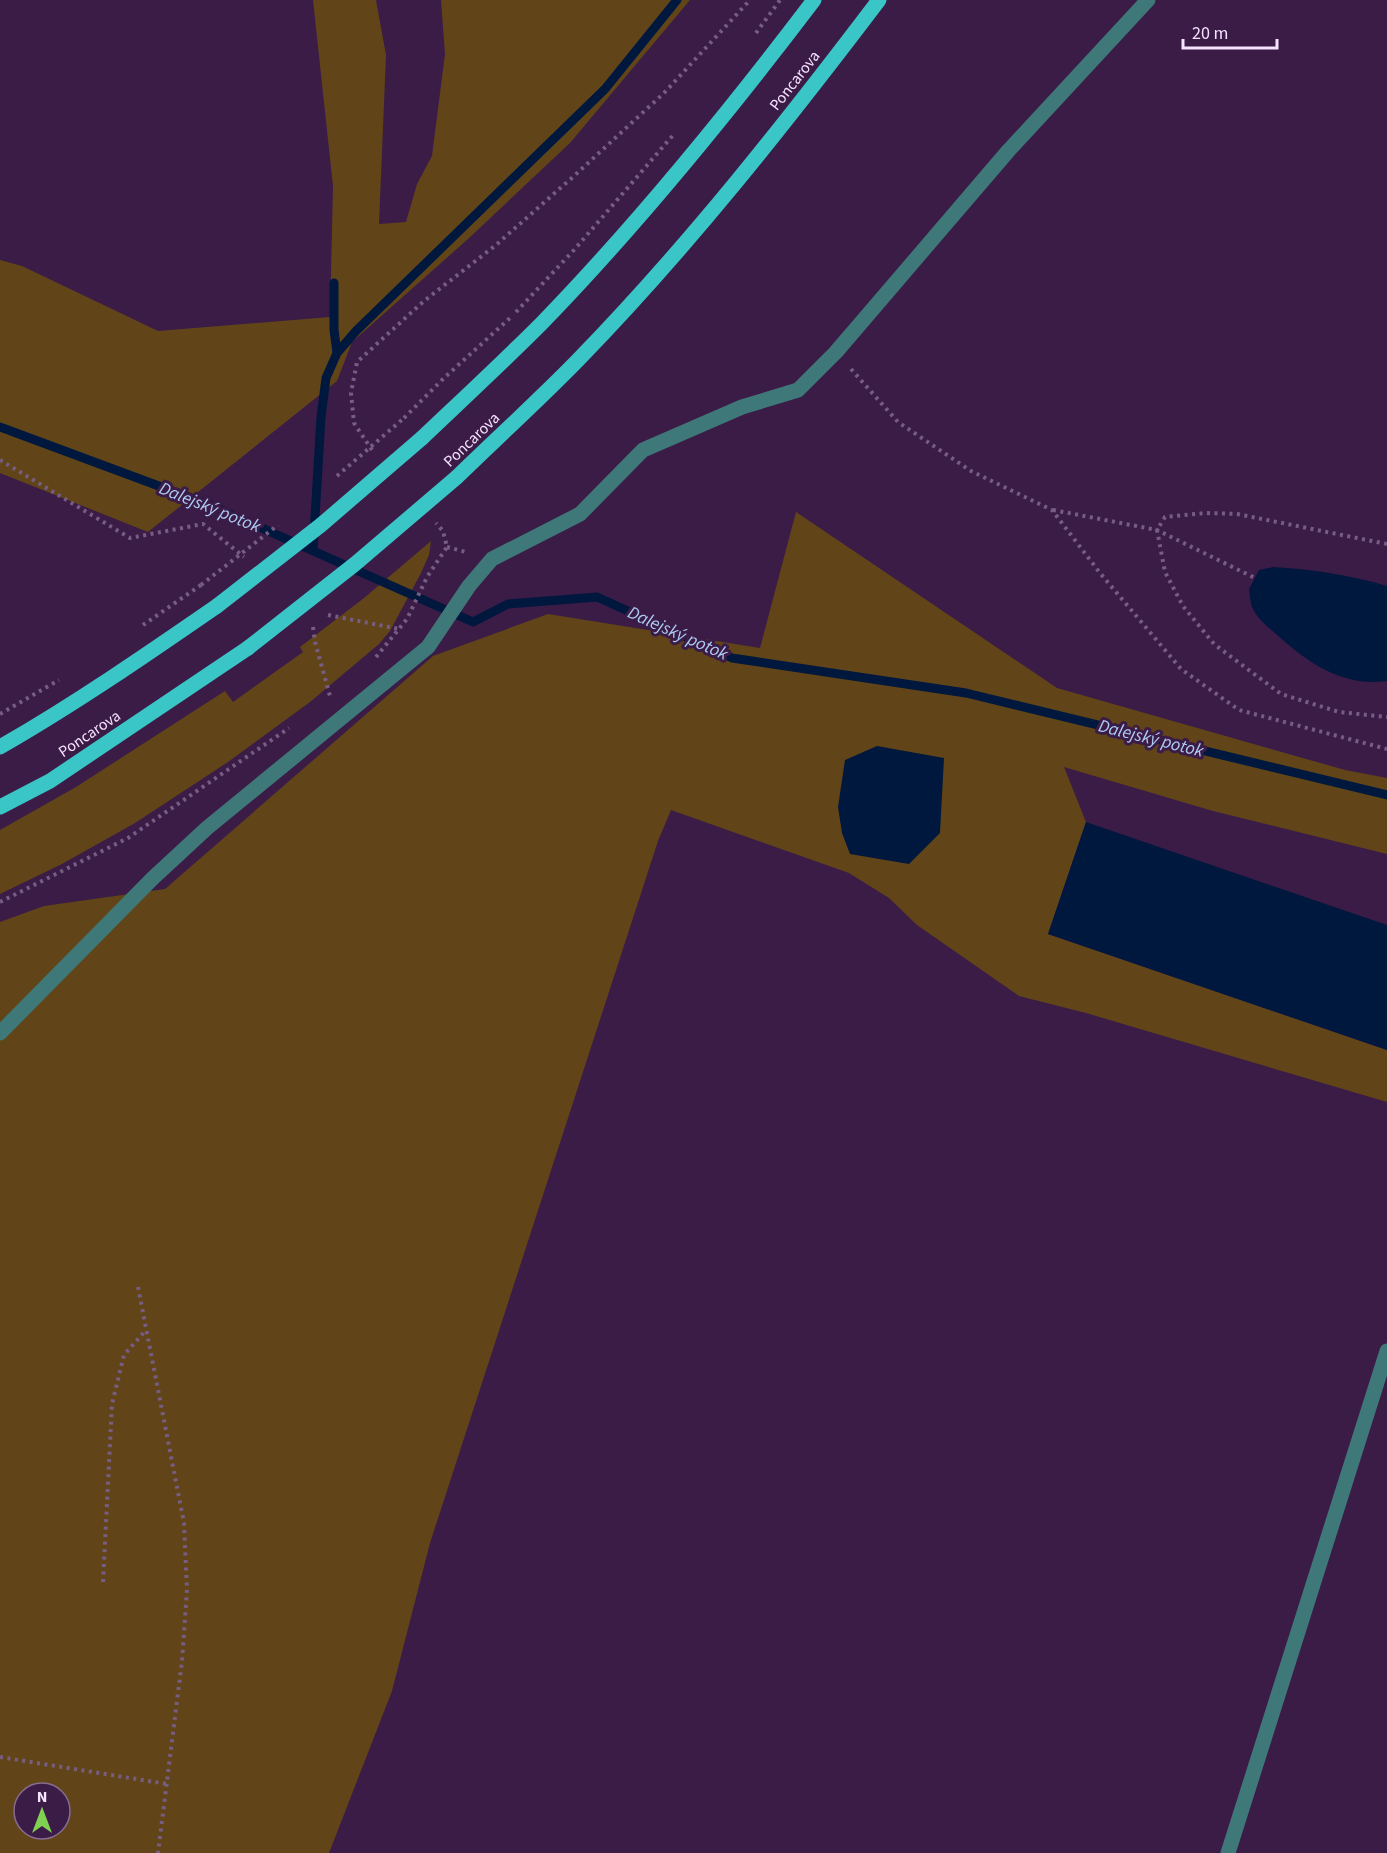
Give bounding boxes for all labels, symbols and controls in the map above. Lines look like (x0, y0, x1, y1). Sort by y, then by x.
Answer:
scale bar (1183, 12, 1278, 50)
text: 20 m (1192, 21, 1228, 46)
street label: Poncarova (764, 46, 825, 115)
street label: Poncarova (439, 407, 505, 472)
water label: Dalejský potok (155, 476, 265, 539)
water label: Dalejský potok (624, 600, 732, 667)
street label: Poncarova (54, 705, 125, 763)
water label: Dalejský potok (1096, 713, 1206, 764)
north arrow (12, 1781, 72, 1841)
text: N (37, 1786, 47, 1808)

